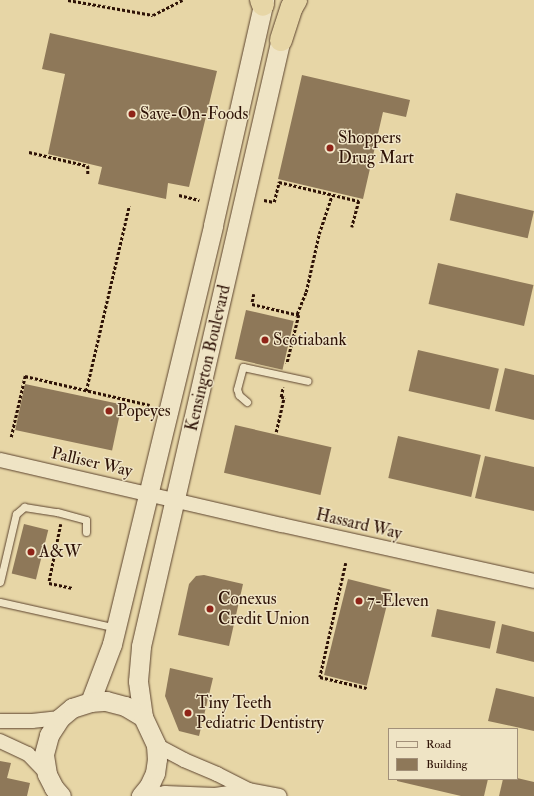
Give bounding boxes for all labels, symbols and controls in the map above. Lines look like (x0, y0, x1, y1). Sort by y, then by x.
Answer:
place label: Save-On-Foods (140, 104, 248, 124)
marker: Save-On-Foods (127, 109, 137, 119)
place label: Shoppers Drug Mart (338, 128, 414, 168)
marker: Shoppers Drug Mart (325, 143, 335, 153)
street label: Kensington Boulevard (181, 283, 235, 433)
place label: Scotiabank (273, 330, 347, 350)
marker: Scotiabank (260, 335, 270, 345)
place label: Popeyes (117, 401, 171, 421)
marker: Popeyes (104, 406, 114, 416)
street label: Palliser Way (49, 443, 135, 481)
street label: Hassard Way (314, 504, 404, 544)
place label: A&W (39, 542, 81, 562)
marker: A&W (26, 547, 36, 557)
place label: Conexus Credit Union (218, 589, 310, 629)
place label: 7-Eleven (367, 591, 429, 611)
marker: 7-Eleven (354, 596, 364, 606)
marker: Conexus Credit Union (205, 604, 215, 614)
place label: Tiny Teeth Pediatric Dentistry (196, 693, 324, 733)
marker: Tiny Teeth Pediatric Dentistry (183, 708, 193, 718)
legend (388, 728, 518, 780)
text: Road (426, 737, 451, 752)
text: Building (426, 757, 467, 772)

